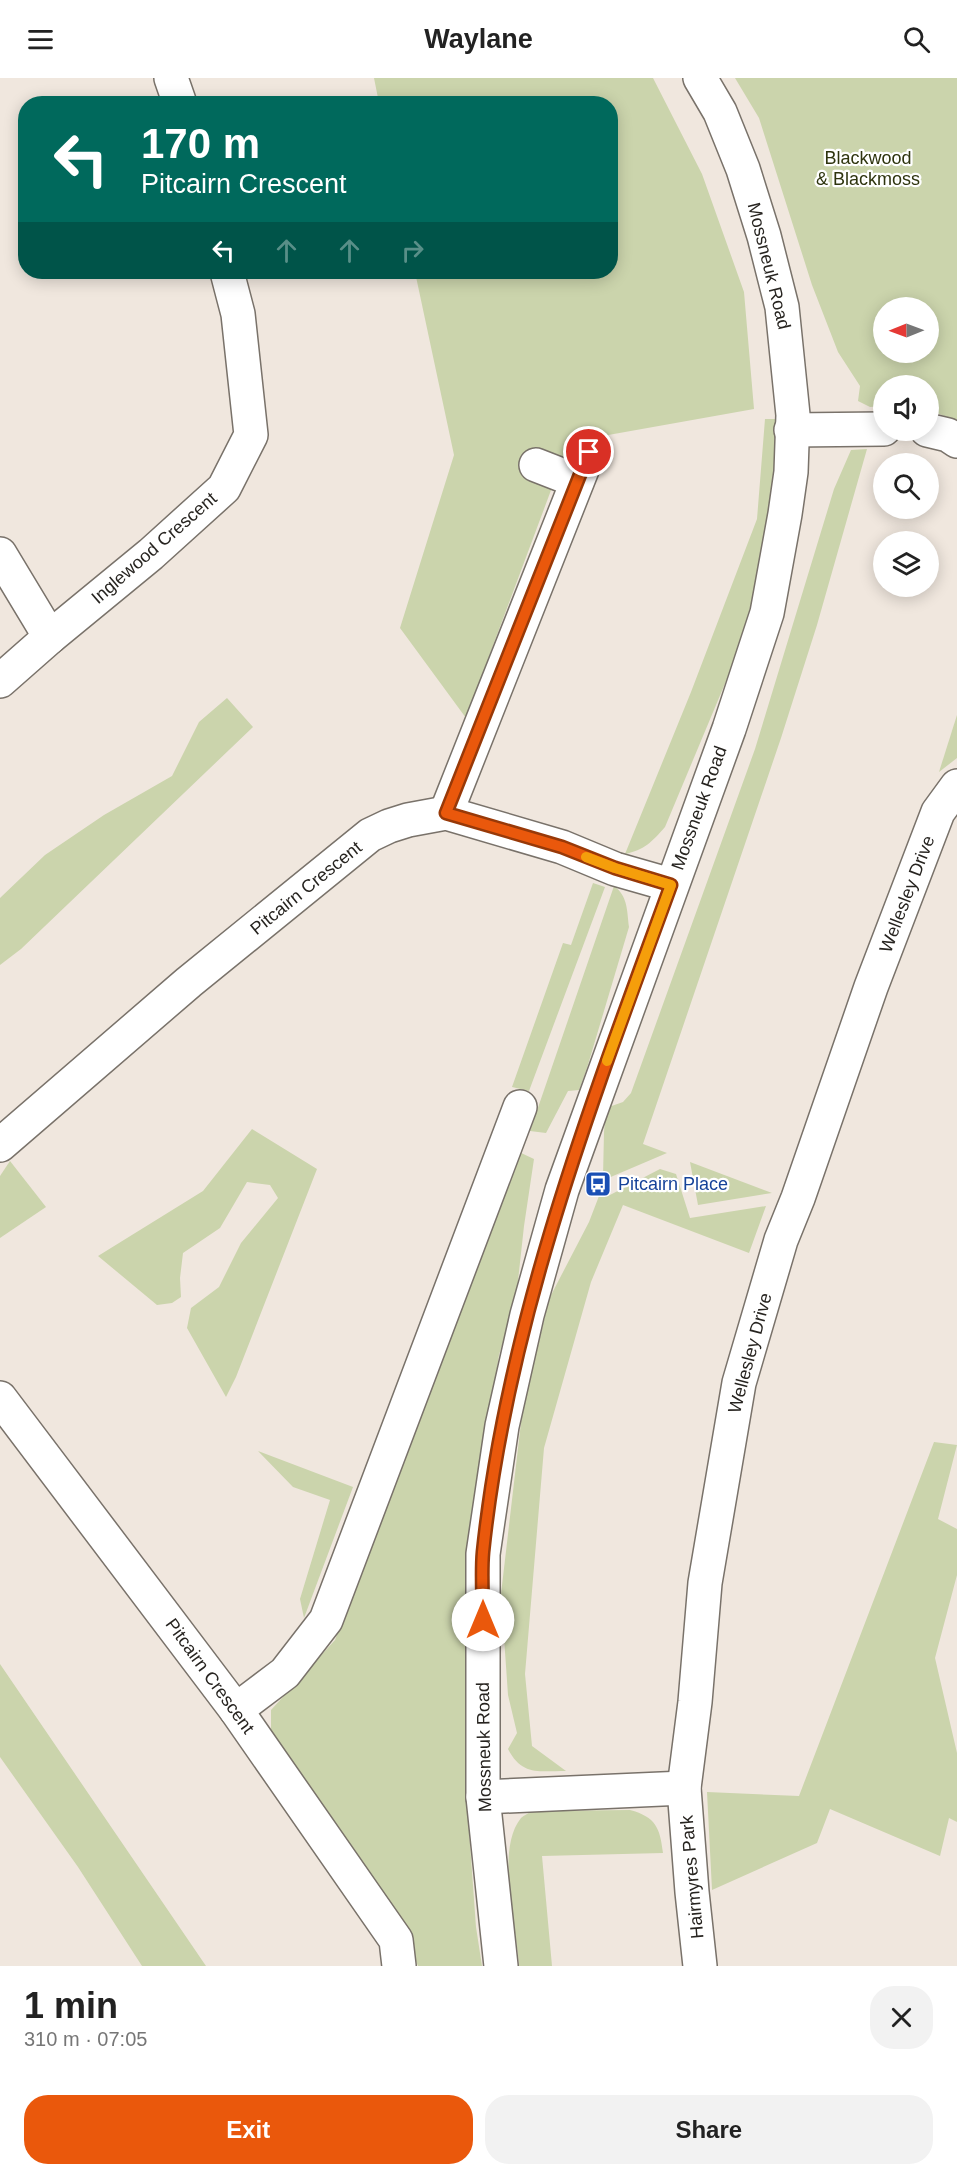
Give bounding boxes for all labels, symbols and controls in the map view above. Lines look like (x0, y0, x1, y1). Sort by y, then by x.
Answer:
icon: menu (24, 23, 57, 56)
icon: search (900, 23, 933, 56)
text: Waylane (424, 24, 533, 54)
icon: left (42, 120, 120, 198)
text: 170 m (141, 120, 260, 167)
park label: Blackwood & Blackmoss (816, 148, 920, 189)
text: Pitcairn Crescent (141, 169, 347, 199)
street label: Mossneuk Road (744, 200, 794, 332)
icon: left (207, 234, 240, 267)
icon: ahead (270, 234, 303, 267)
icon: ahead (333, 234, 366, 267)
icon: right (396, 234, 429, 267)
north arrow (873, 297, 939, 363)
map controls (873, 297, 939, 597)
button: sound (873, 375, 939, 441)
pin (563, 426, 614, 477)
icon: arrive (572, 435, 605, 468)
button: search (873, 453, 939, 519)
street label: Inglewood Crescent (87, 488, 221, 608)
button: layers (873, 531, 939, 597)
street label: Mossneuk Road (667, 743, 731, 873)
street label: Wellesley Drive (875, 833, 939, 955)
street label: Pitcairn Crescent (246, 837, 366, 939)
bus stop icon: Pitcairn Place (583, 1169, 613, 1199)
place label: Pitcairn Place (618, 1174, 728, 1194)
street label: Wellesley Drive (724, 1291, 776, 1415)
position arrow (451, 1588, 515, 1652)
street label: Pitcairn Crescent (162, 1615, 258, 1737)
street label: Mossneuk Road (473, 1682, 495, 1812)
street label: Hairmyres Park (677, 1813, 707, 1940)
text: 1 min (24, 1985, 118, 2026)
button: close (870, 1986, 933, 2049)
text: 310 m · 07:05 (24, 2028, 147, 2050)
button: Exit (24, 2095, 473, 2164)
button: Share (485, 2095, 933, 2164)

